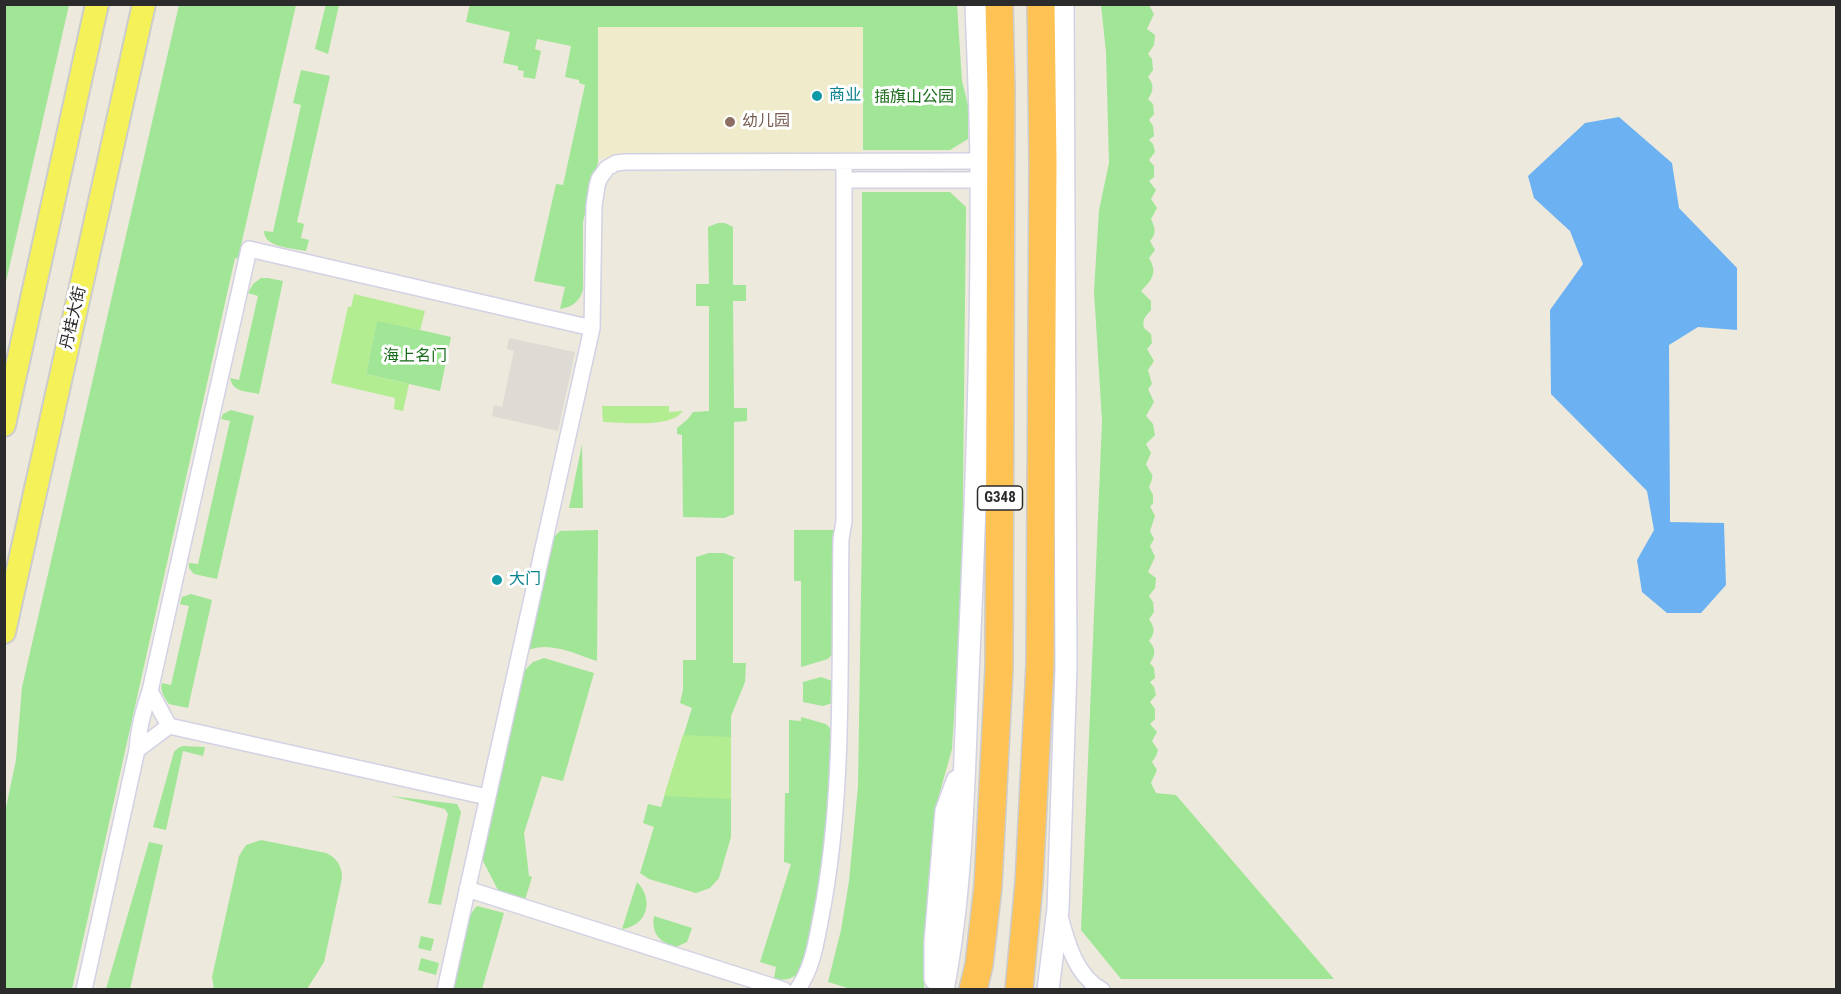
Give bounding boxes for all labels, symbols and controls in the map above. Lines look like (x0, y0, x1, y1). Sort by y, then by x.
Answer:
place label: 商业 (829, 86, 861, 106)
park label: 插旗山公园 (874, 88, 954, 108)
marker: 商业 (810, 89, 824, 103)
place label: 幼儿园 (742, 112, 790, 132)
marker: 幼儿园 (723, 115, 737, 129)
street label: 丹桂大街 (57, 285, 91, 351)
park label: 海上名门 (383, 347, 447, 367)
road number: G348 (978, 486, 1022, 510)
place label: 大门 (509, 570, 541, 590)
marker: 大门 (490, 573, 504, 587)

